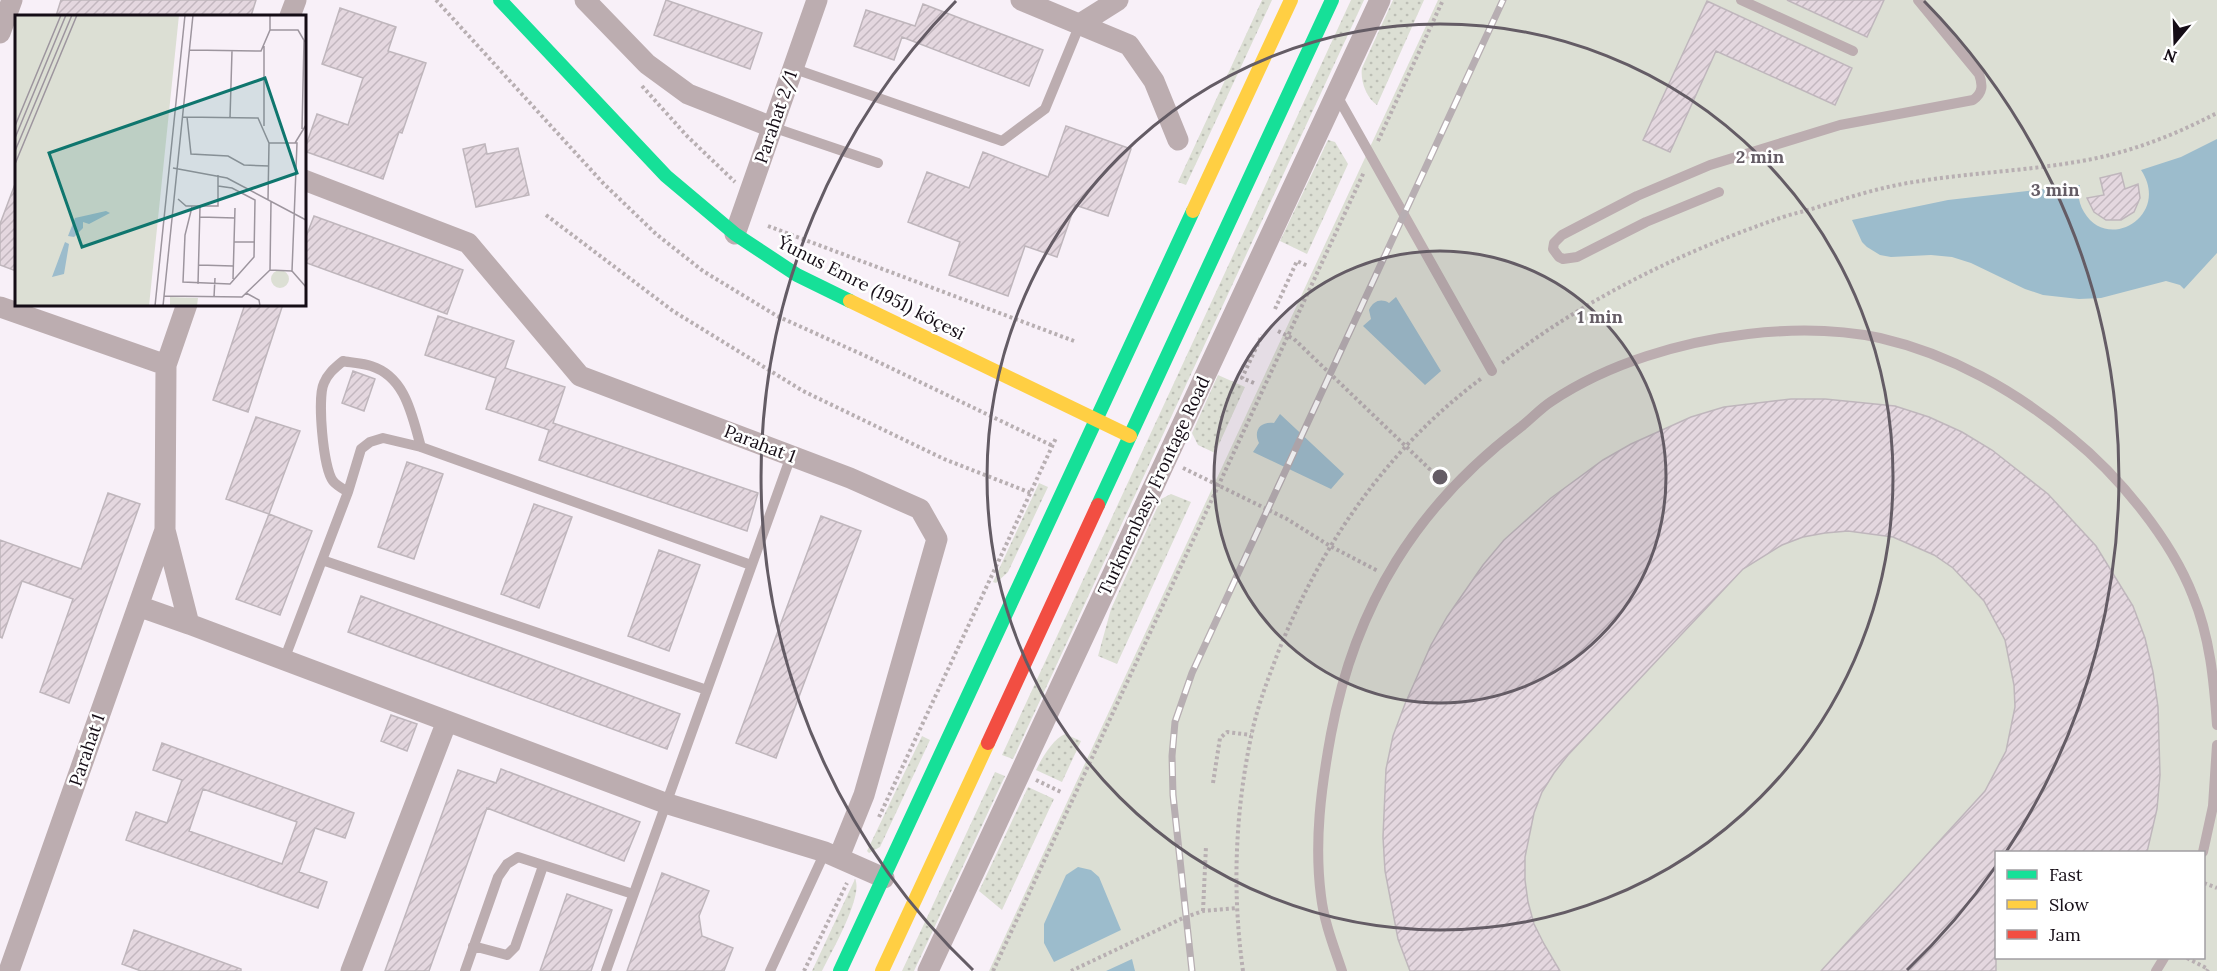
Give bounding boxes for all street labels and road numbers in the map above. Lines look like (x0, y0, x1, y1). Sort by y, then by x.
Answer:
street label: Parahat 2/1 (749, 67, 802, 166)
street label: Ýunus Emre (1951) köçesi (773, 230, 969, 345)
street label: Turkmenbasy Frontage Road (1093, 372, 1215, 599)
street label: Parahat 1 (721, 419, 799, 468)
street label: Parahat 1 (63, 711, 110, 789)

